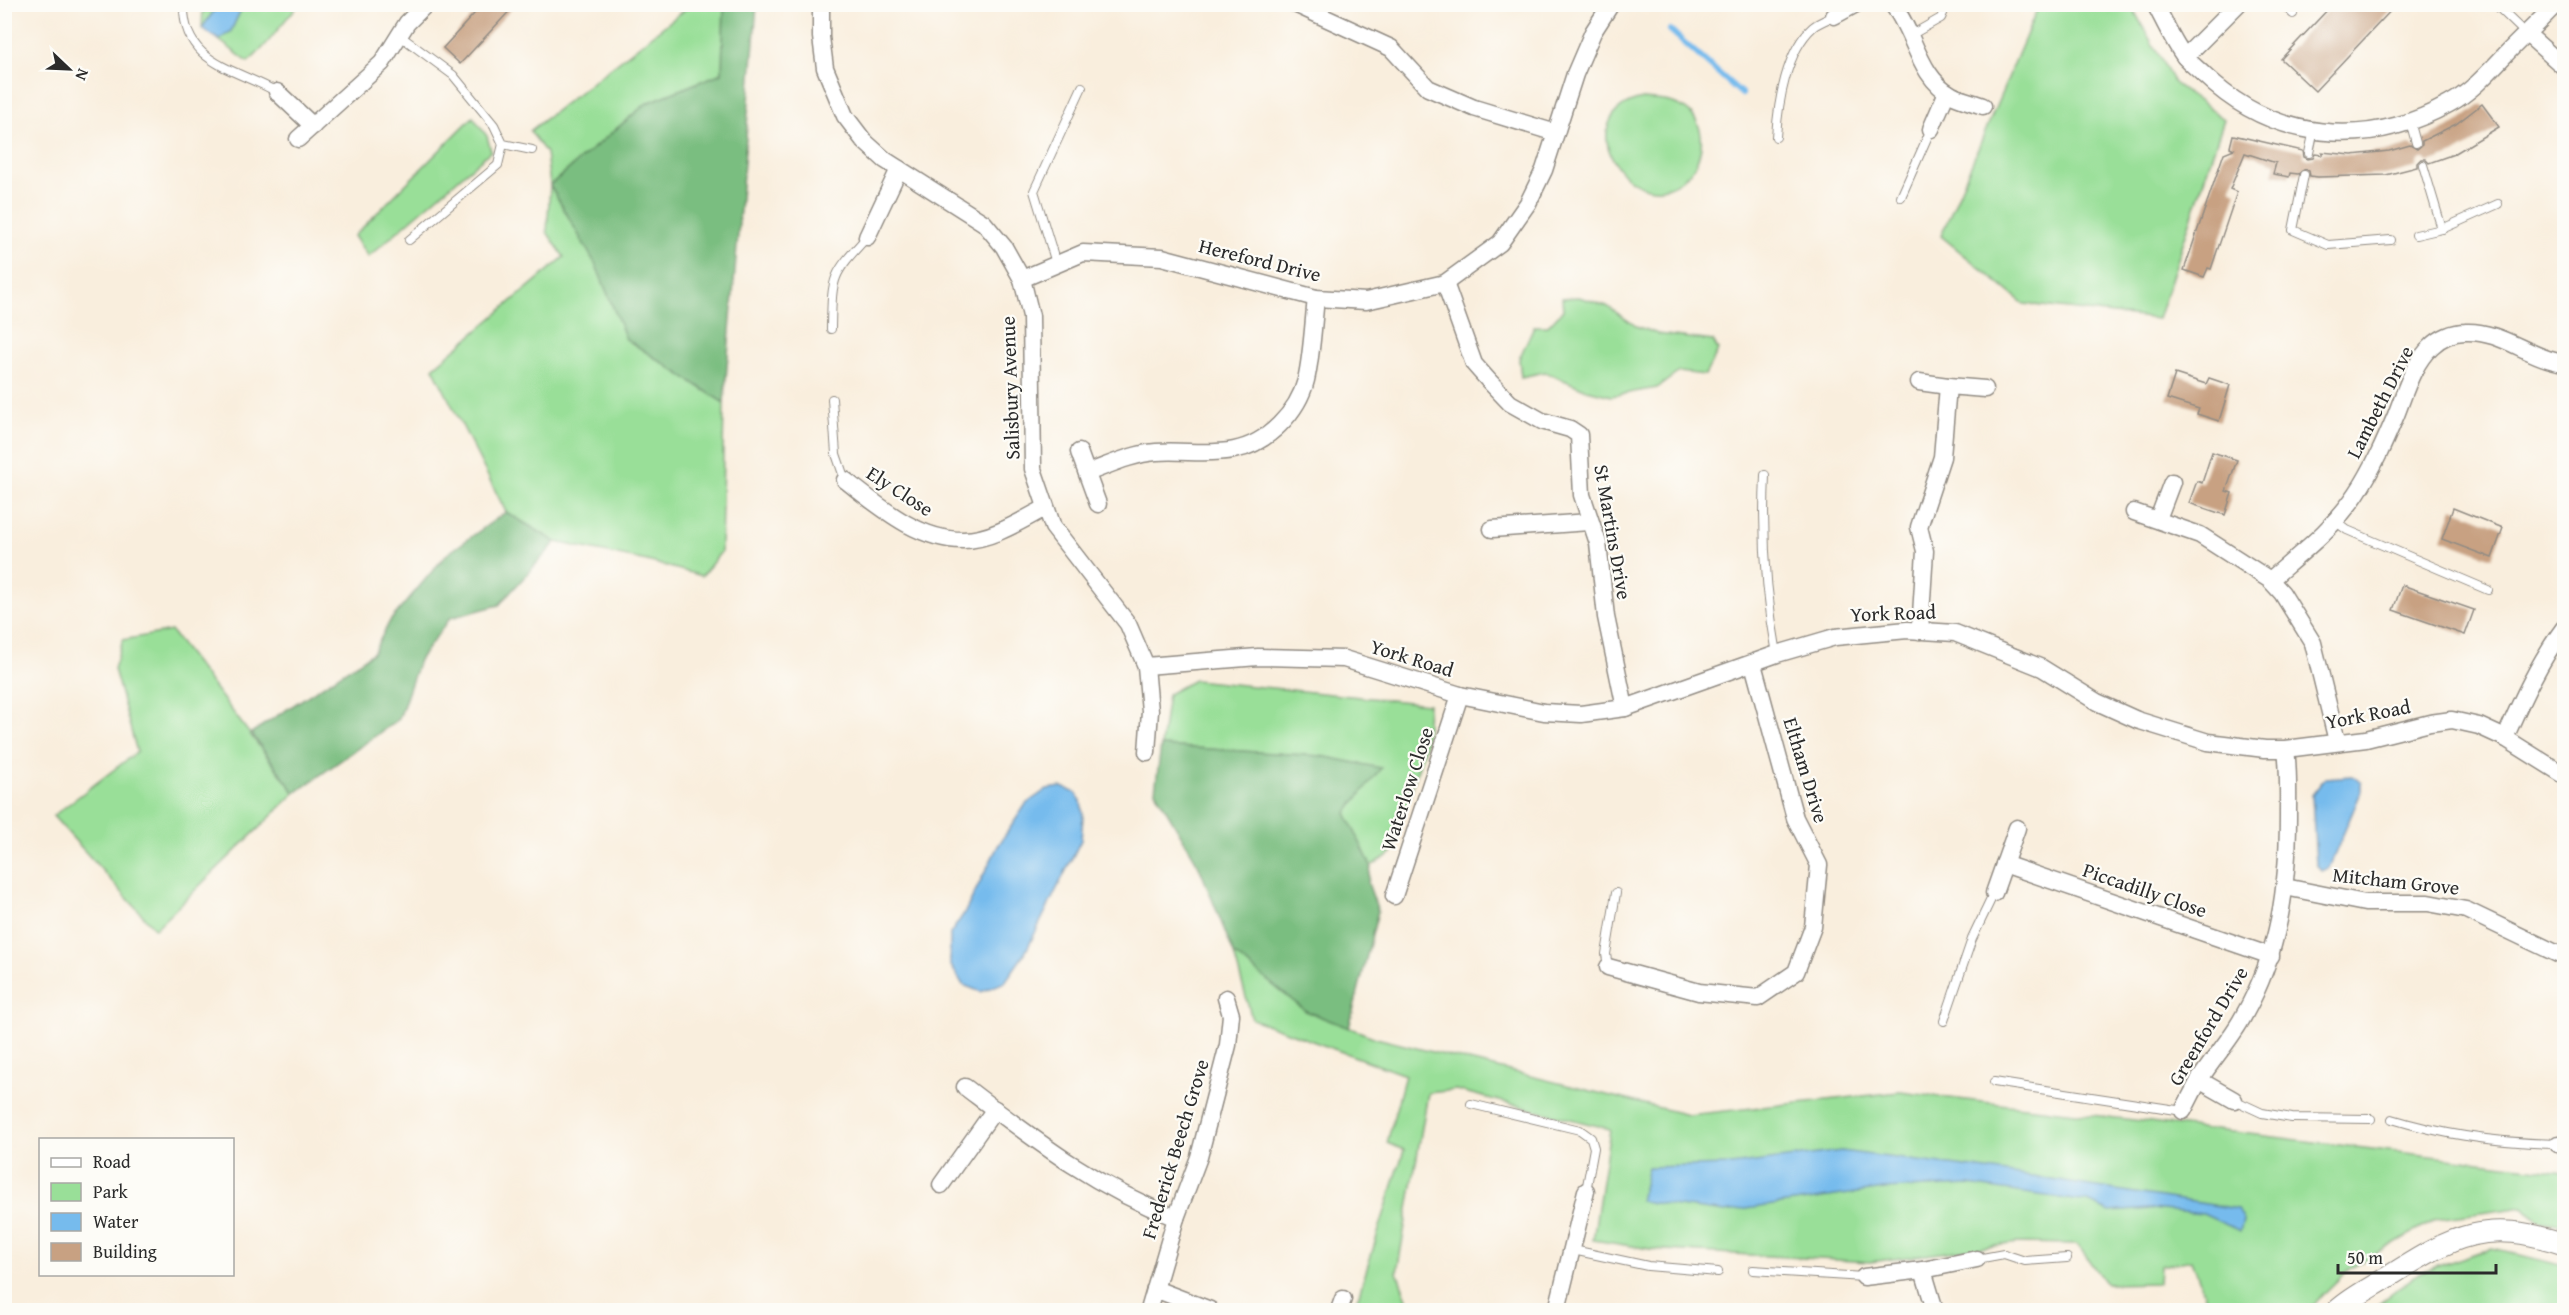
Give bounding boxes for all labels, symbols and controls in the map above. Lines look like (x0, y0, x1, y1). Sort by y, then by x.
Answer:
north arrow (39, 39, 99, 99)
text: N (70, 65, 96, 85)
street label: Hereford Drive (1196, 230, 1324, 289)
street label: Salisbury Avenue (993, 316, 1026, 460)
street label: Lambeth Drive (2339, 340, 2420, 463)
street label: Ely Close (861, 458, 939, 523)
street label: St Martins Drive (1587, 462, 1640, 602)
street label: York Road (1850, 597, 1937, 628)
street label: York Road (1367, 631, 1458, 684)
street label: York Road (2323, 691, 2413, 736)
street label: Eltham Drive (1777, 713, 1836, 826)
street label: Waterlow Close (1373, 723, 1440, 854)
street label: Piccadilly Close (2079, 855, 2211, 924)
street label: Mitcham Grove (2331, 859, 2461, 902)
street label: Greenford Drive (2161, 961, 2255, 1091)
street label: Frederick Beech Grove (1133, 1055, 1216, 1242)
legend (39, 1138, 234, 1276)
text: Road (93, 1148, 131, 1175)
text: Park (93, 1178, 129, 1205)
text: Water (93, 1208, 139, 1235)
scale bar (2338, 1237, 2496, 1275)
text: Building (93, 1238, 157, 1265)
text: 50 m (2347, 1244, 2383, 1271)

